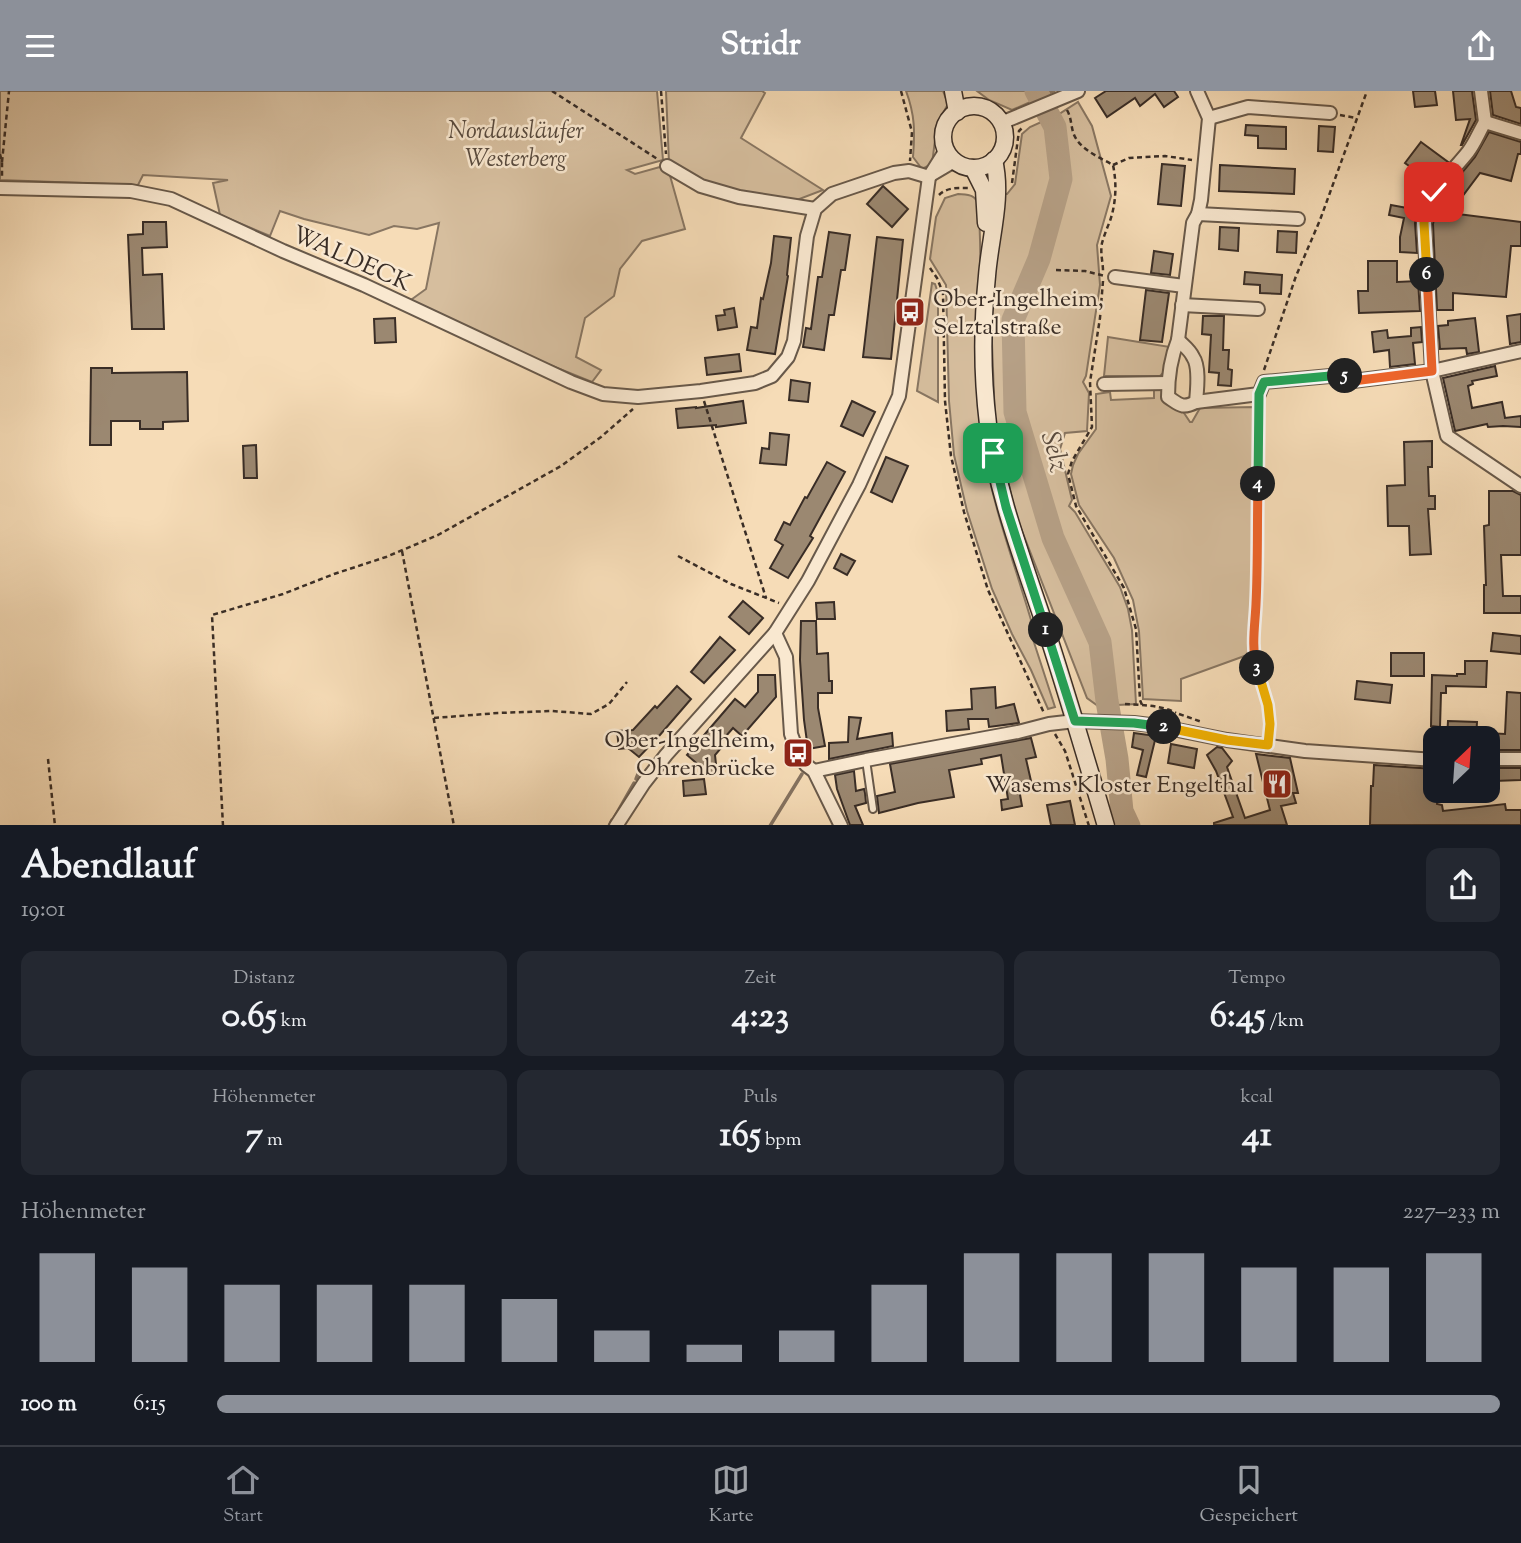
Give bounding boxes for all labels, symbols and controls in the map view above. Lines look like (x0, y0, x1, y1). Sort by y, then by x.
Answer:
text: Stridr (720, 23, 801, 69)
icon: menu (21, 27, 59, 65)
icon: share (1462, 27, 1500, 65)
park label: Nordausläufer Westerberg (448, 115, 585, 177)
pin (1404, 162, 1464, 222)
icon: check (1415, 173, 1453, 211)
street label: WALDECK (286, 218, 416, 301)
pin: 6 (1410, 257, 1444, 293)
text: 6 (1422, 261, 1431, 288)
place label: Ober-Ingelheim, Selztalstraße (933, 283, 1104, 345)
bus stop icon: Ober-Ingelheim, Selztalstraße (893, 295, 927, 329)
pin: 5 (1328, 359, 1362, 393)
text: 5 (1341, 362, 1348, 389)
pin (963, 423, 1023, 483)
water label: Selz (1030, 427, 1077, 477)
icon: arrive (974, 434, 1012, 472)
pin: 4 (1240, 467, 1276, 501)
text: 4 (1253, 470, 1262, 497)
pin: 1 (1028, 613, 1064, 647)
text: 1 (1042, 616, 1049, 643)
pin: 3 (1240, 651, 1274, 685)
text: 3 (1253, 654, 1260, 681)
pin: 2 (1146, 709, 1182, 745)
text: 2 (1159, 713, 1168, 740)
place label: Ober-Ingelheim, Ohrenbrücke (604, 724, 775, 786)
north arrow (1423, 726, 1500, 803)
map controls (1423, 726, 1500, 803)
bus stop icon: Ober-Ingelheim, Ohrenbrücke (781, 736, 815, 770)
restaurant icon: Wasems Kloster Engelthal (1260, 767, 1294, 801)
place label: Wasems Kloster Engelthal (985, 769, 1254, 803)
text: Abendlauf (21, 841, 196, 895)
button: share (1426, 848, 1500, 922)
text: 19:01 (21, 894, 65, 927)
text: Distanz (233, 965, 295, 992)
text: Zeit (745, 965, 776, 992)
text: Tempo (1228, 965, 1285, 992)
text: 0.65 (222, 992, 277, 1043)
text: 4:23 (732, 992, 789, 1043)
text: 6:45 (1210, 992, 1266, 1043)
text: km (277, 1008, 307, 1035)
text: /km (1266, 1008, 1304, 1035)
text: Höhenmeter (213, 1084, 316, 1111)
text: Puls (743, 1084, 778, 1111)
text: kcal (1241, 1084, 1273, 1111)
text: 7 (246, 1111, 263, 1162)
text: 165 (720, 1111, 761, 1162)
text: 41 (1242, 1111, 1272, 1162)
text: m (263, 1127, 283, 1154)
text: bpm (761, 1127, 801, 1154)
text: Höhenmeter (21, 1196, 146, 1229)
text: 227–233 m (1403, 1196, 1500, 1229)
text: 100 m (21, 1388, 77, 1421)
text: 6:15 (133, 1388, 166, 1421)
tab: Start (223, 1461, 263, 1530)
tab: Karte (709, 1461, 754, 1530)
tab: Gespeichert (1200, 1461, 1298, 1530)

